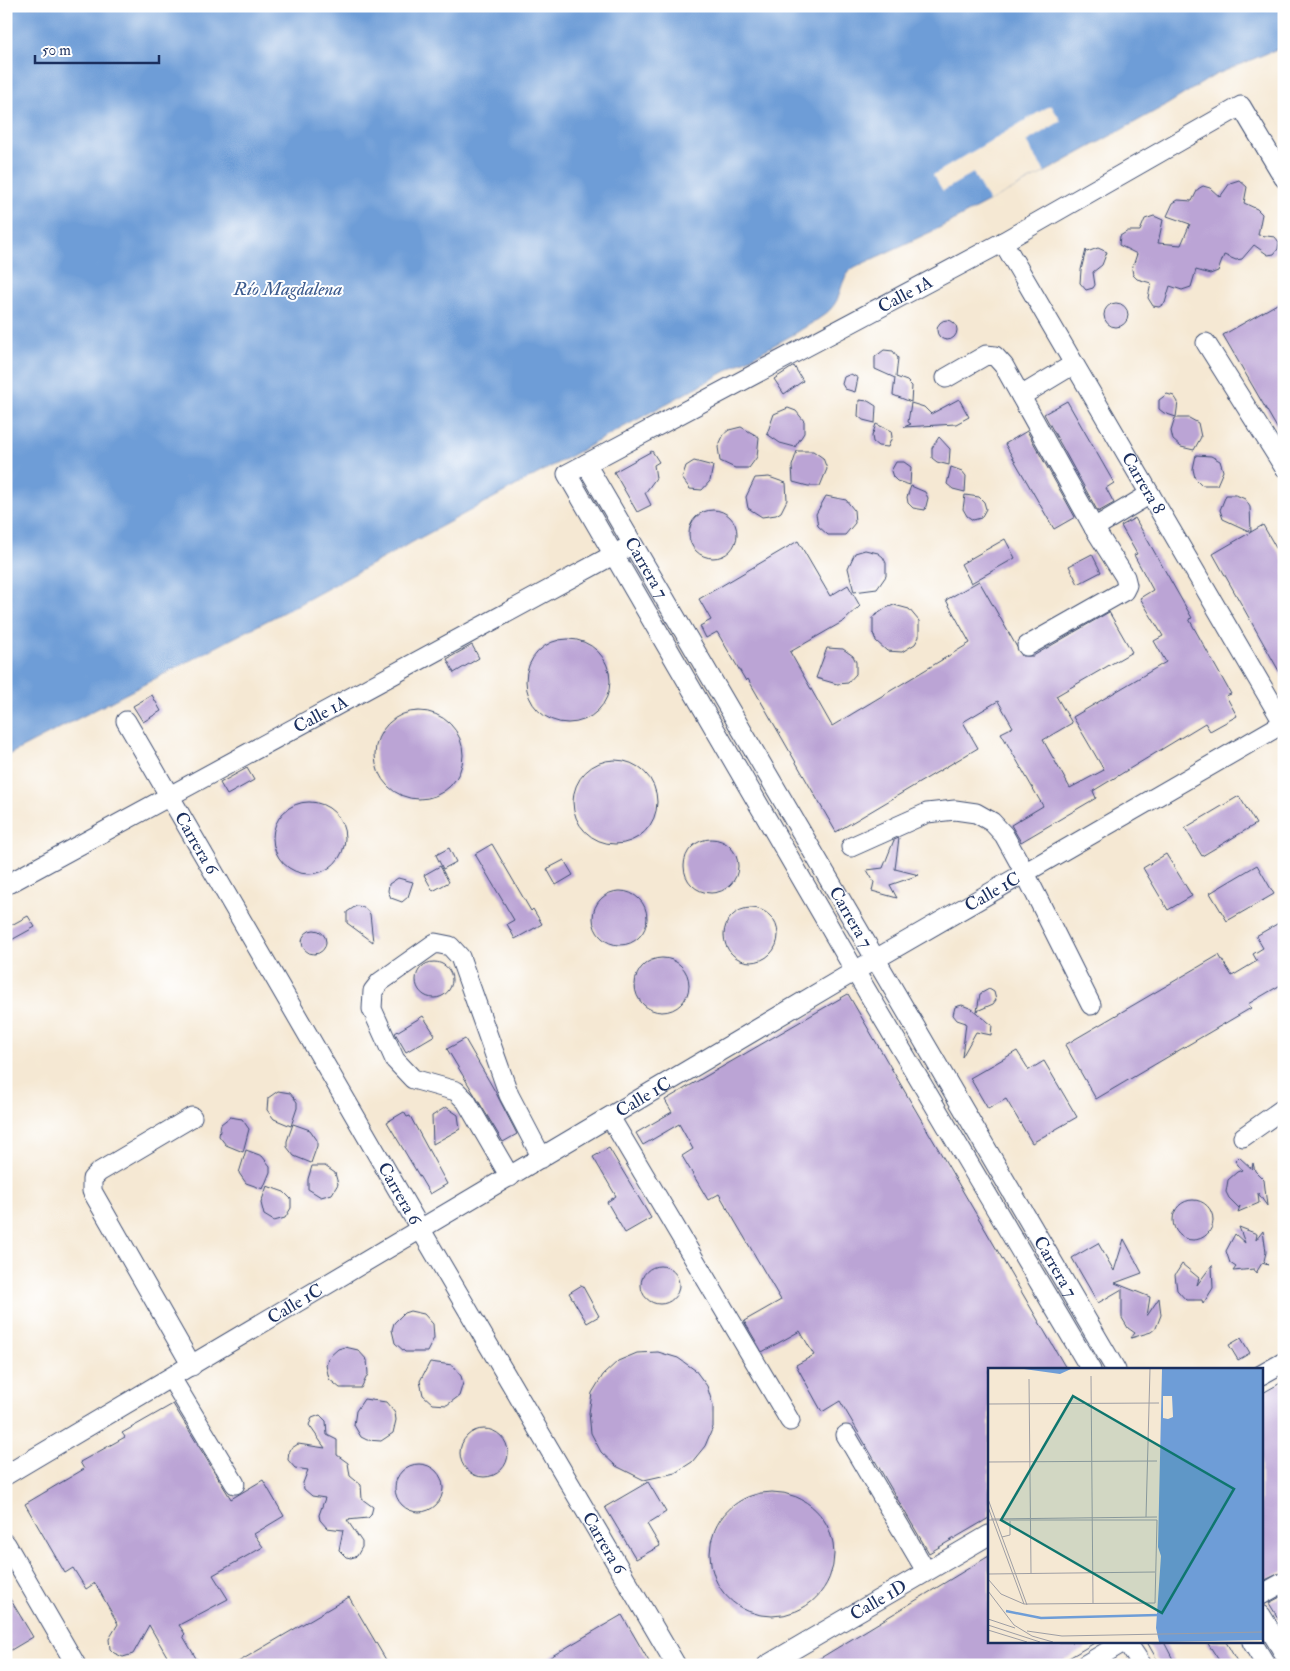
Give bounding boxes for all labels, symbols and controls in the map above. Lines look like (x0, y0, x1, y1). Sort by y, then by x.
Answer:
scale bar (35, 32, 159, 64)
text: 50 m (42, 41, 71, 60)
street label: Calle 1A (874, 270, 937, 318)
water label: Río Magdalena (233, 277, 343, 301)
street label: Carrera 8 (1117, 448, 1171, 518)
street label: Carrera 7 (620, 533, 674, 603)
street label: Calle 1A (289, 690, 352, 738)
street label: Carrera 6 (170, 808, 224, 879)
street label: Calle 1C (960, 866, 1024, 917)
street label: Carrera 7 (824, 882, 878, 952)
street label: Calle 1C (611, 1071, 675, 1122)
street label: Carrera 6 (373, 1158, 427, 1230)
street label: Carrera 7 (1029, 1232, 1083, 1302)
street label: Calle 1C (263, 1278, 327, 1329)
inset map (988, 1368, 1262, 1644)
street label: Carrera 6 (577, 1508, 632, 1579)
street label: Calle 1D (846, 1574, 911, 1625)

